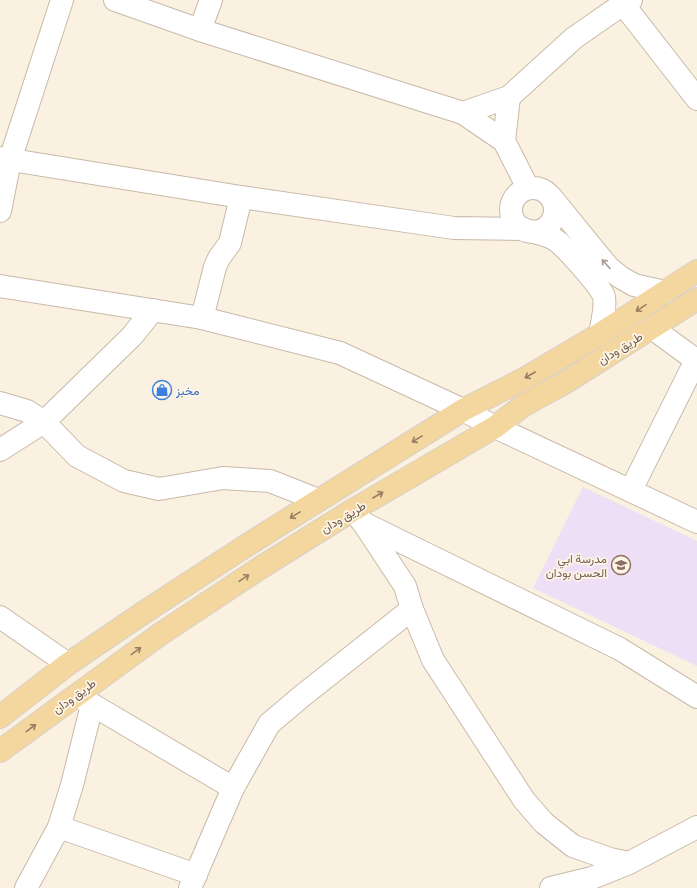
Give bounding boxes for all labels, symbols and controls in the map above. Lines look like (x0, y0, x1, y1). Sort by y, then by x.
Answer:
one-way arrow (602, 259, 611, 270)
one-way arrow (636, 304, 647, 312)
street label: طريق ودان (595, 328, 646, 368)
one-way arrow (524, 372, 536, 380)
shop icon: مخبز (151, 379, 173, 401)
place label: مخبز (175, 383, 199, 399)
one-way arrow (411, 435, 423, 443)
one-way arrow (372, 491, 384, 499)
street label: طريق ودان (318, 498, 369, 537)
one-way arrow (289, 511, 300, 519)
place label: مدرسة ابي الحسن بودان (546, 551, 607, 581)
school or university icon: مدرسة ابي الحسن بودان (610, 554, 632, 576)
one-way arrow (238, 574, 249, 582)
one-way arrow (130, 647, 141, 655)
street label: طريق ودان (49, 675, 99, 718)
one-way arrow (25, 723, 36, 732)

